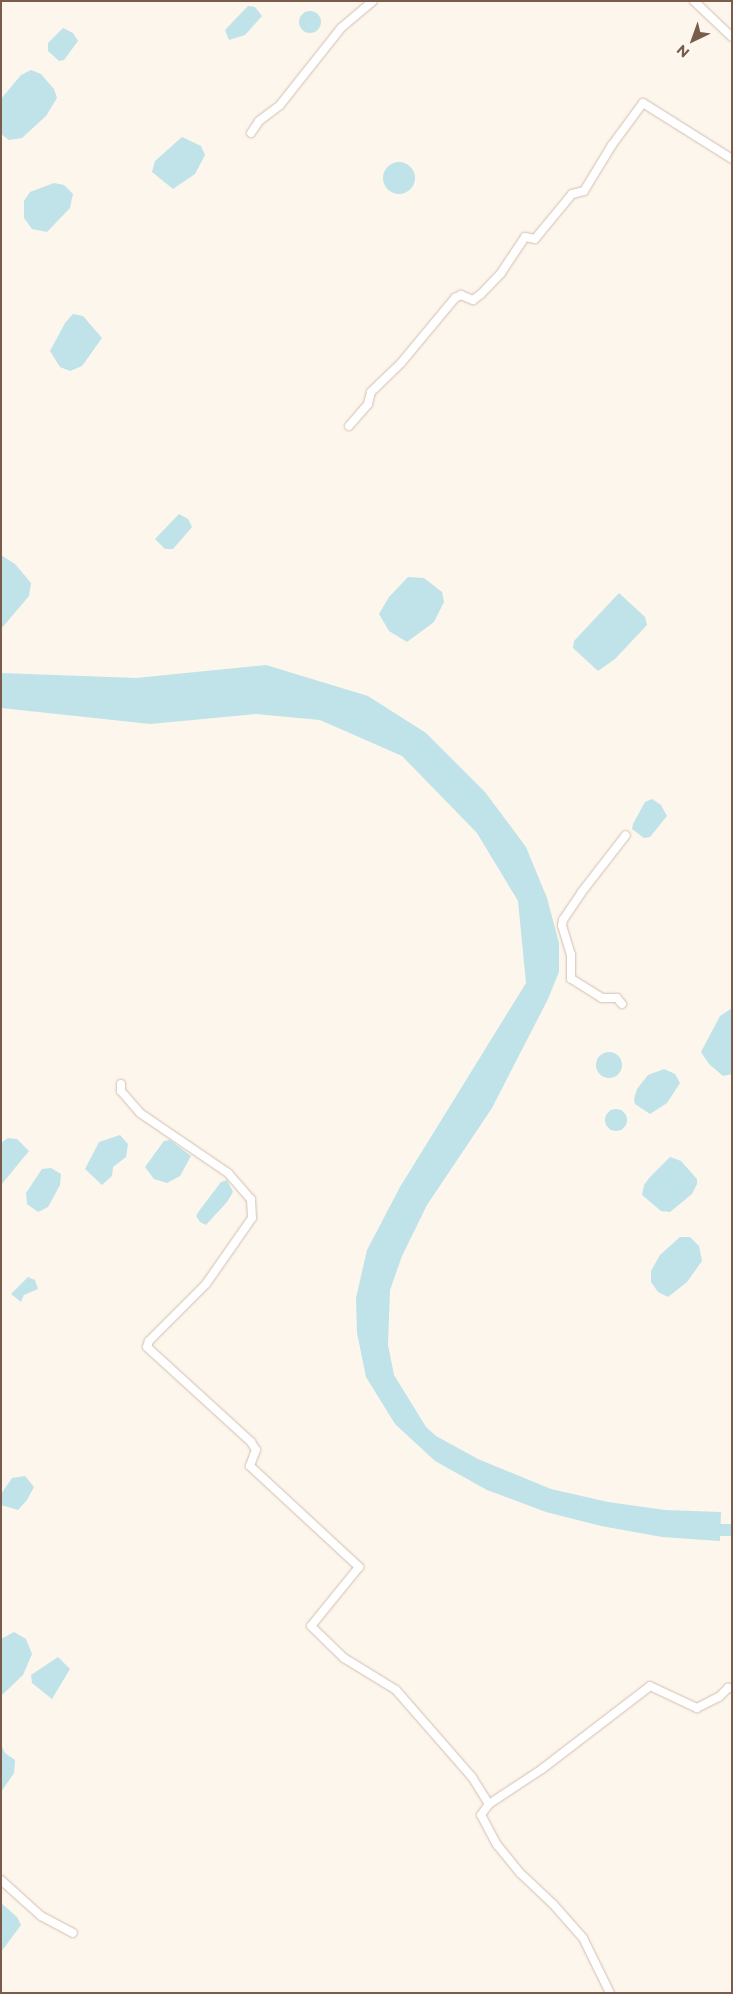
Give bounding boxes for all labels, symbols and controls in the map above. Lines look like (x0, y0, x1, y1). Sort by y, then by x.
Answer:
north arrow (668, 15, 718, 65)
text: N (673, 41, 693, 62)

